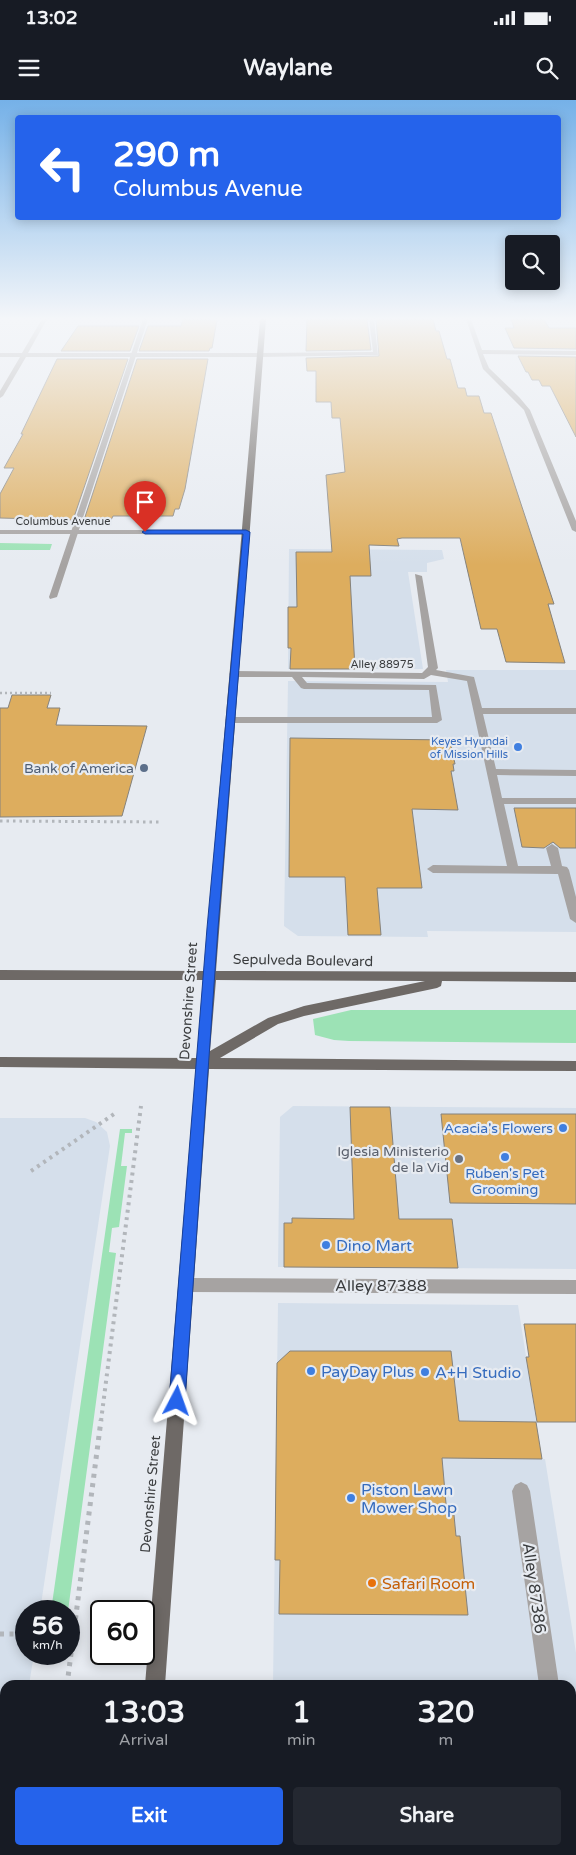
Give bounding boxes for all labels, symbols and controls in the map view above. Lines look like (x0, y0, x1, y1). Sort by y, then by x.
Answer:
text: 13:02 (25, 7, 78, 29)
icon: menu (15, 54, 43, 82)
icon: search (533, 54, 561, 82)
text: Waylane (243, 55, 333, 81)
text: 290 m (113, 134, 220, 176)
icon: left (30, 135, 95, 200)
text: Columbus Avenue (113, 176, 303, 202)
map controls (505, 235, 560, 290)
button: search (505, 235, 560, 290)
pin (124, 481, 166, 532)
icon: arrive (131, 488, 159, 516)
street label: Columbus Avenue (16, 515, 110, 528)
street label: Alley 88975 (350, 658, 414, 671)
place label: Keyes Hyundai of Mission Hills (430, 735, 508, 761)
marker: Keyes Hyundai of Mission Hills (512, 741, 524, 753)
place label: Bank of America (24, 760, 134, 777)
marker: Bank of America (138, 762, 150, 774)
street label: Devonshire Street (176, 941, 201, 1060)
street label: Sepulveda Boulevard (233, 951, 373, 970)
place label: Acacia's Flowers (444, 1120, 553, 1137)
marker: Acacia's Flowers (557, 1122, 569, 1134)
place label: Iglesia Ministerio de la Vid (337, 1143, 449, 1176)
marker: Ruben's Pet Grooming (499, 1151, 511, 1163)
marker: Iglesia Ministerio de la Vid (453, 1153, 465, 1165)
place label: Ruben's Pet Grooming (465, 1165, 546, 1198)
place label: Dino Mart (336, 1236, 412, 1256)
marker: Dino Mart (320, 1239, 332, 1251)
street label: Alley 87388 (335, 1276, 427, 1296)
place label: PayDay Plus (321, 1362, 414, 1382)
place label: A+H Studio (435, 1363, 521, 1383)
marker: PayDay Plus (305, 1365, 317, 1377)
marker: A+H Studio (419, 1366, 431, 1378)
position arrow (150, 1374, 202, 1426)
street label: Devonshire Street (137, 1434, 164, 1554)
place label: Piston Lawn Mower Shop (361, 1480, 457, 1518)
marker: Piston Lawn Mower Shop (345, 1492, 357, 1504)
street label: Alley 87386 (518, 1541, 550, 1635)
place label: Safari Room (382, 1574, 475, 1594)
marker: Safari Room (366, 1577, 378, 1589)
speed limit sign: 60 (90, 1600, 155, 1665)
text: 56 (32, 1611, 63, 1641)
text: km/h (32, 1638, 63, 1652)
text: 13:03 (102, 1694, 185, 1731)
text: 1 (292, 1694, 311, 1731)
text: 320 (418, 1694, 474, 1731)
text: Arrival (119, 1730, 168, 1750)
text: min (287, 1730, 316, 1750)
text: m (438, 1730, 453, 1750)
button: Exit (15, 1787, 283, 1845)
button: Share (293, 1787, 561, 1845)

